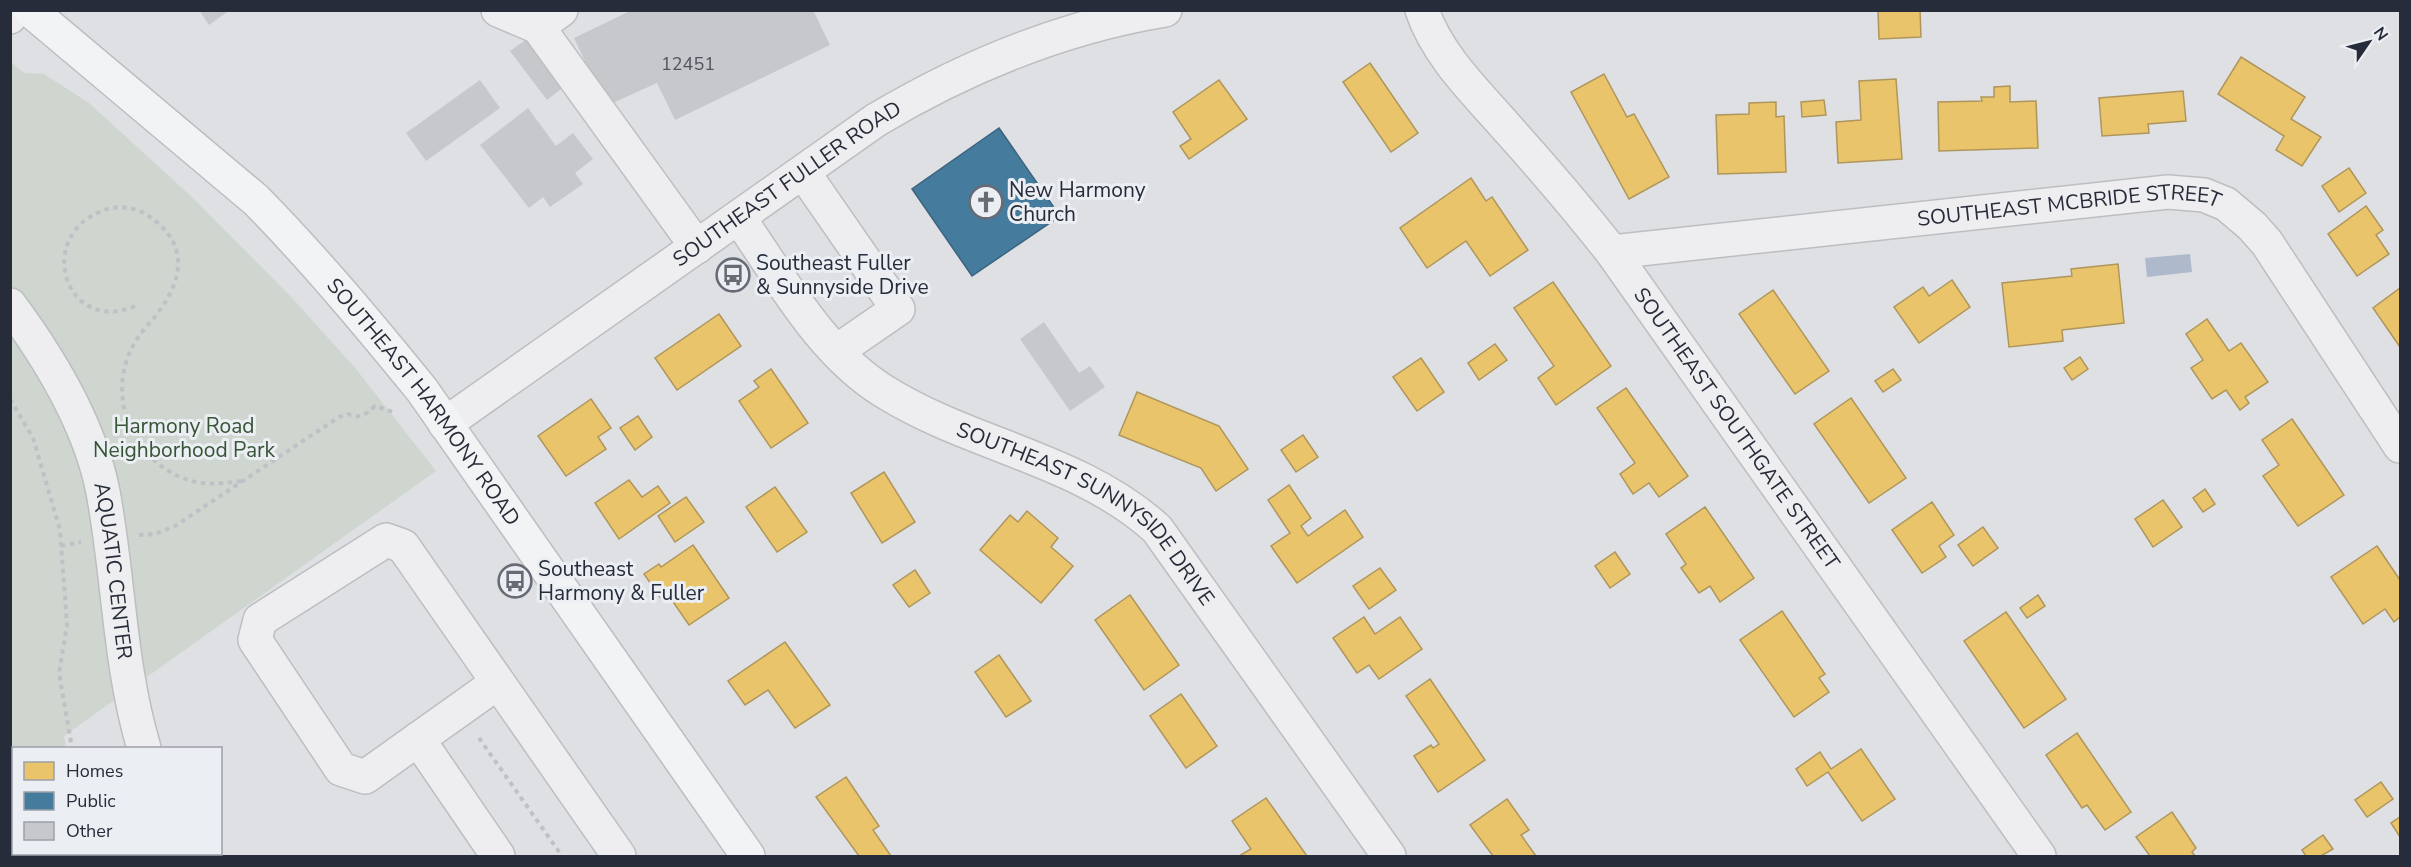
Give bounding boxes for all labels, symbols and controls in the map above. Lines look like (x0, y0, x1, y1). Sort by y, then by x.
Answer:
north arrow (2339, 12, 2399, 72)
text: N (2368, 23, 2393, 45)
house number: 12451 (661, 52, 715, 76)
street label: SOUTHEAST FULLER ROAD (667, 94, 906, 273)
place label: New Harmony Church (1009, 176, 1146, 228)
street label: SOUTHEAST MCBRIDE STREET (1916, 178, 2226, 233)
church icon: New Harmony Church (968, 184, 1004, 220)
place label: Southeast Fuller & Sunnyside Drive (756, 249, 929, 301)
bus stop icon: Southeast Fuller & Sunnyside Drive (715, 257, 751, 293)
street label: SOUTHEAST HARMONY ROAD (320, 272, 527, 531)
street label: SOUTHEAST SOUTHGATE STREET (1627, 282, 1846, 575)
park label: Harmony Road Neighborhood Park (93, 412, 276, 464)
street label: SOUTHEAST SUNNYSIDE DRIVE (952, 415, 1221, 611)
street label: AQUATIC CENTER (87, 480, 139, 661)
place label: Southeast Harmony & Fuller (538, 555, 705, 607)
bus stop icon: Southeast Harmony & Fuller (497, 563, 533, 599)
legend (12, 747, 222, 855)
text: Homes (66, 759, 123, 783)
text: Public (66, 789, 116, 813)
text: Other (66, 819, 113, 843)

